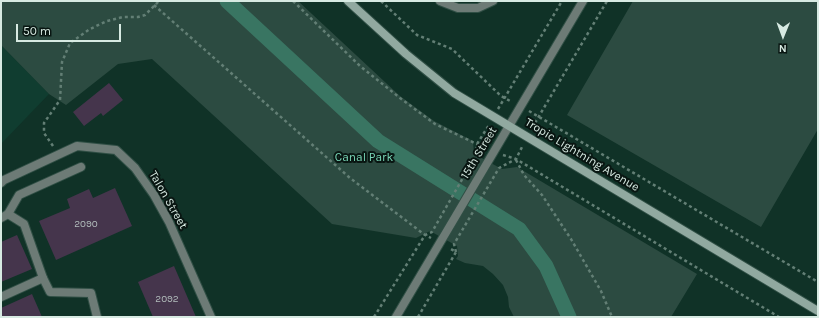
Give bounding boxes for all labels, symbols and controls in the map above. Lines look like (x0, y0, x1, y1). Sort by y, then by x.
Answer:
scale bar (18, 16, 123, 42)
north arrow (763, 16, 803, 56)
text: 50 m (23, 24, 51, 38)
text: N (779, 42, 787, 55)
street label: Tropic Lightning Avenue (522, 115, 642, 195)
street label: 15th Street (458, 124, 500, 182)
park label: Canal Park (335, 151, 393, 165)
street label: Talon Street (146, 168, 190, 232)
house number: 2090 (74, 218, 98, 230)
house number: 2092 (155, 293, 179, 305)

